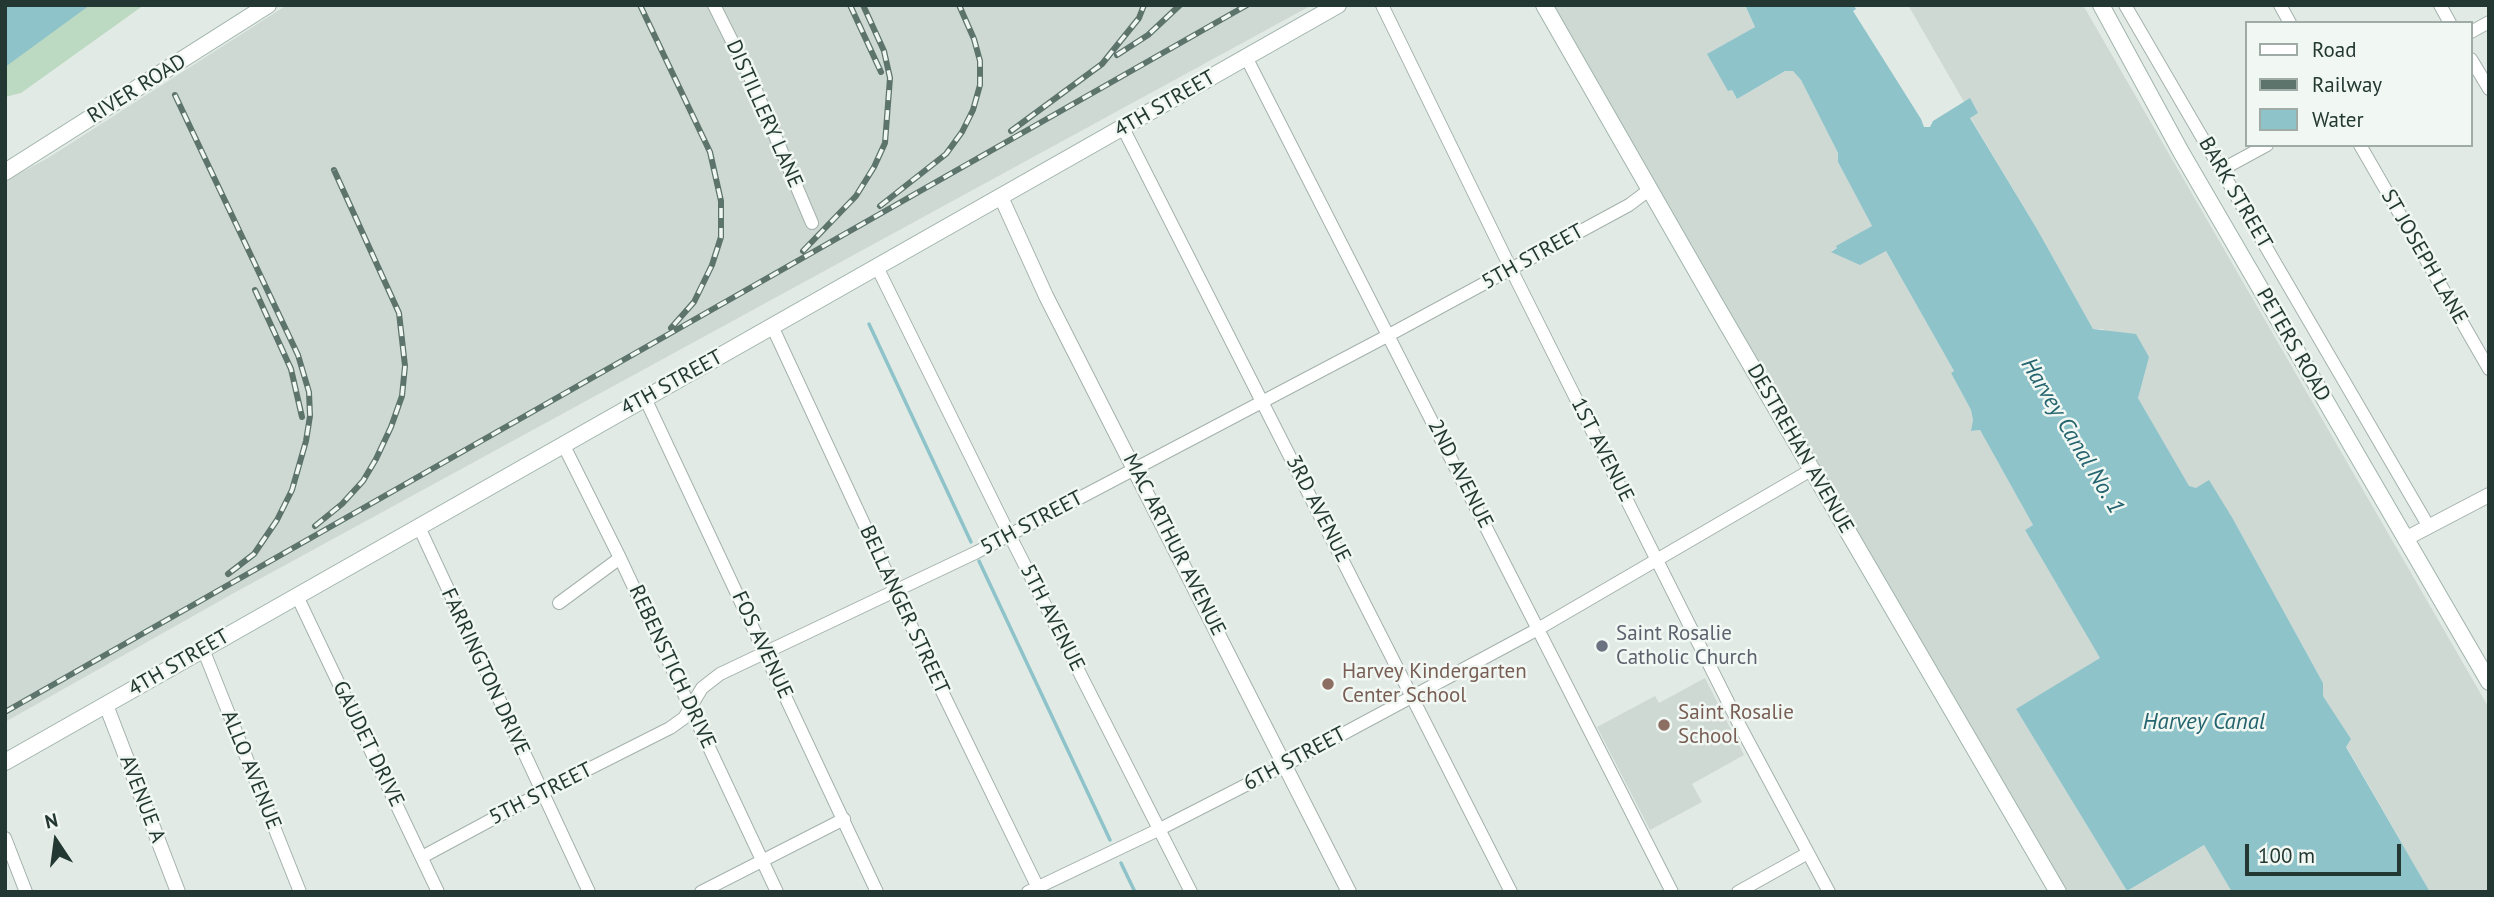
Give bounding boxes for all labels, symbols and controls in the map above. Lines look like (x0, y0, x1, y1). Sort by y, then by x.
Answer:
legend (2246, 21, 2473, 147)
street label: DISTILLERY LANE (720, 36, 808, 192)
text: Road (2312, 36, 2356, 63)
street label: RIVER ROAD (83, 49, 191, 129)
street label: 4TH STREET (1110, 65, 1220, 143)
text: Railway (2312, 71, 2382, 98)
text: Water (2312, 106, 2364, 133)
street label: BARK STREET (2193, 133, 2277, 253)
street label: ST JOSEPH LANE (2375, 185, 2473, 329)
street label: 5TH STREET (1478, 219, 1588, 295)
street label: PETERS ROAD (2250, 284, 2336, 406)
street label: 4TH STREET (617, 345, 727, 421)
water label: Harvey Canal No. 1 (2015, 353, 2129, 519)
street label: DESTREHAN AVENUE (1741, 360, 1859, 538)
street label: 1ST AVENUE (1565, 394, 1639, 506)
street label: 2ND AVENUE (1422, 415, 1498, 533)
street label: MAC ARTHUR AVENUE (1117, 450, 1231, 640)
street label: 3RD AVENUE (1280, 451, 1356, 567)
street label: 5TH STREET (977, 486, 1087, 560)
street label: BELLANGER STREET (854, 522, 954, 698)
street label: 5TH AVENUE (1014, 560, 1090, 676)
street label: REBENSTICH DRIVE (623, 581, 721, 753)
street label: FARRINGTON DRIVE (435, 584, 535, 760)
street label: FOS AVENUE (726, 587, 798, 703)
place label: Saint Rosalie Catholic Church (1616, 621, 1758, 671)
street label: 4TH STREET (124, 624, 234, 702)
marker: Saint Rosalie Catholic Church (1594, 638, 1610, 654)
place label: Harvey Kindergarten Center School (1342, 659, 1527, 709)
marker: Harvey Kindergarten Center School (1320, 676, 1336, 692)
street label: GAUDET DRIVE (327, 677, 409, 811)
place label: Saint Rosalie School (1678, 700, 1794, 750)
street label: ALLO AVENUE (216, 707, 286, 833)
water label: Harvey Canal (2143, 708, 2265, 736)
marker: Saint Rosalie School (1656, 717, 1672, 733)
street label: 6TH STREET (1240, 722, 1350, 796)
street label: AVENUE A (114, 752, 170, 846)
street label: 5TH STREET (485, 757, 597, 831)
north arrow (21, 806, 91, 876)
text: N (42, 807, 60, 834)
scale bar (2249, 830, 2405, 874)
text: 100 m (2258, 842, 2315, 869)

